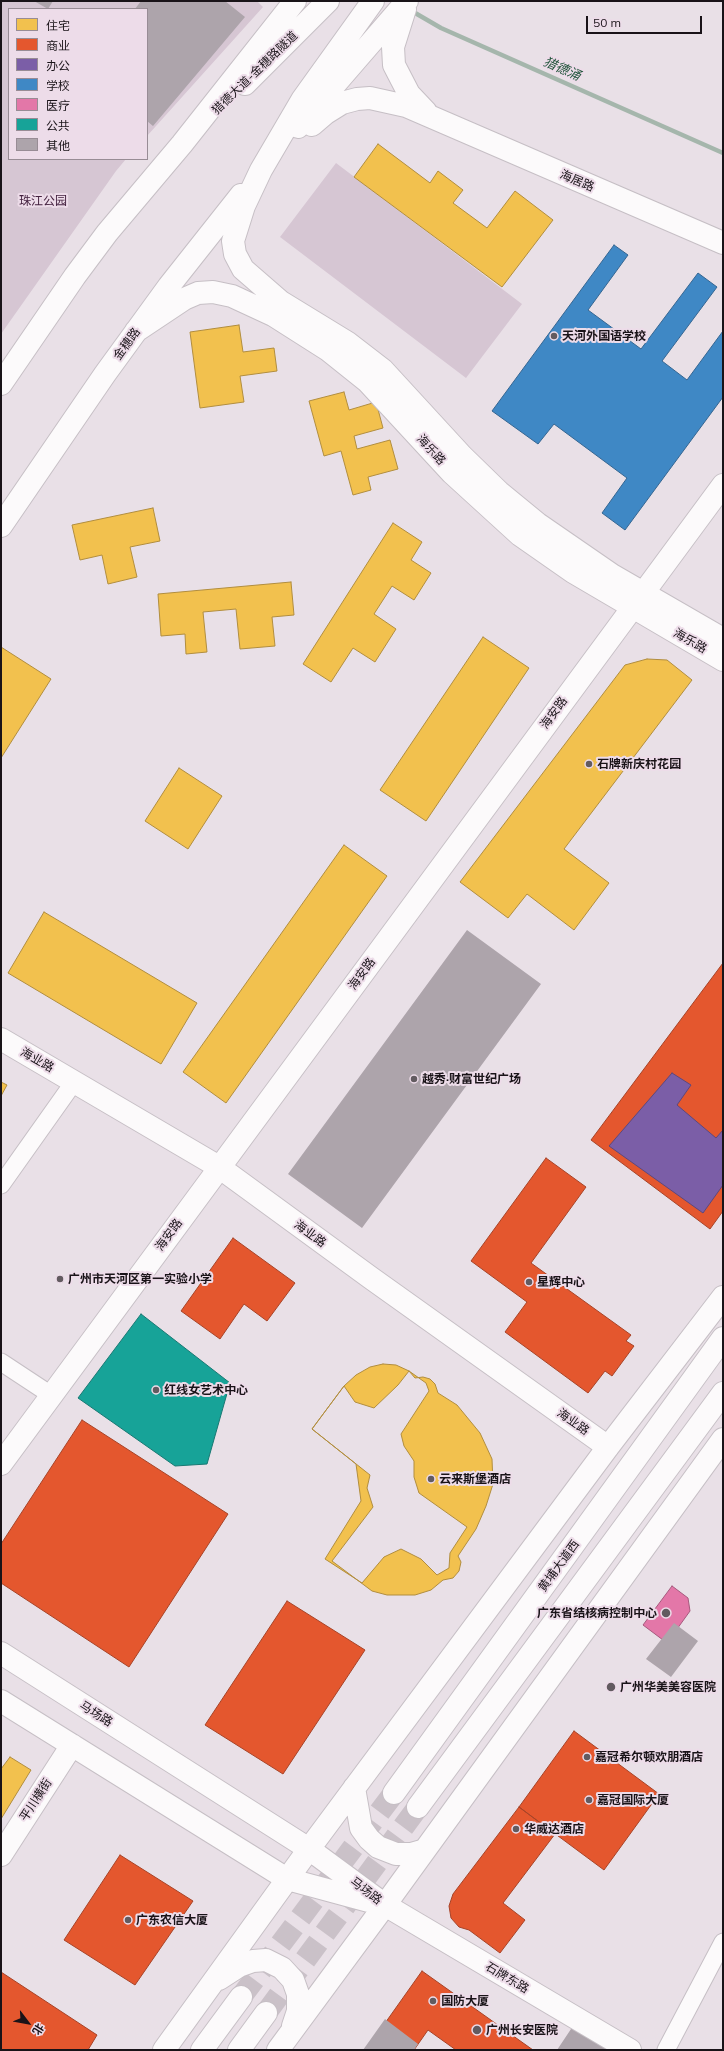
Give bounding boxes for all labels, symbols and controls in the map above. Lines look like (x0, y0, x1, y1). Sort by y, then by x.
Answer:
legend (8, 8, 148, 160)
scale bar (588, 8, 704, 34)
text: 50 m (593, 15, 621, 30)
text: 住宅 (46, 18, 70, 33)
street label: 猎德大道-金穗路隧道 (209, 29, 301, 117)
text: 商业 (46, 38, 70, 53)
water label: 猎德涌 (541, 54, 583, 84)
text: 办公 (46, 58, 70, 73)
text: 学校 (46, 78, 70, 93)
text: 医疗 (46, 98, 70, 113)
text: 公共 (46, 118, 70, 133)
text: 其他 (46, 138, 70, 153)
street label: 海居路 (558, 167, 596, 195)
park label: 珠江公园 (19, 194, 67, 208)
street label: 金穗路 (111, 325, 143, 363)
place label: 天河外国语学校 (562, 329, 646, 343)
marker: 天河外国语学校 (549, 331, 559, 341)
street label: 海乐路 (414, 432, 448, 468)
street label: 海乐路 (671, 626, 709, 656)
street label: 海安路 (538, 694, 570, 732)
place label: 石牌新庆村花园 (597, 757, 681, 771)
marker: 石牌新庆村花园 (584, 759, 594, 769)
street label: 海安路 (346, 955, 378, 993)
street label: 海业路 (18, 1045, 56, 1075)
place label: 越秀·财富世纪广场 (422, 1072, 521, 1086)
marker: 越秀·财富世纪广场 (409, 1074, 419, 1084)
street label: 海安路 (153, 1216, 185, 1254)
street label: 海业路 (291, 1218, 329, 1250)
place label: 广州市天河区第一实验小学 (68, 1272, 212, 1286)
marker: 广州市天河区第一实验小学 (55, 1274, 65, 1284)
place label: 星辉中心 (537, 1275, 585, 1289)
marker: 星辉中心 (524, 1277, 534, 1287)
place label: 红线女艺术中心 (164, 1383, 248, 1397)
marker: 红线女艺术中心 (151, 1385, 161, 1395)
street label: 海业路 (554, 1406, 592, 1438)
place label: 云来斯堡酒店 (439, 1472, 511, 1486)
marker: 云来斯堡酒店 (426, 1474, 436, 1484)
street label: 黄埔大道西 (536, 1537, 582, 1595)
place label: 广东省结核病控制中心 (537, 1606, 657, 1620)
marker: 广东省结核病控制中心 (660, 1607, 672, 1619)
place label: 广州华美美容医院 (620, 1680, 716, 1694)
marker: 广州华美美容医院 (605, 1681, 617, 1693)
street label: 马场路 (77, 1698, 115, 1730)
place label: 嘉冠希尔顿欢朋酒店 (595, 1750, 703, 1764)
marker: 嘉冠希尔顿欢朋酒店 (582, 1752, 592, 1762)
street label: 平川横街 (17, 1776, 55, 1824)
place label: 嘉冠国际大厦 (597, 1793, 669, 1807)
marker: 嘉冠国际大厦 (584, 1795, 594, 1805)
place label: 华威达酒店 (524, 1822, 584, 1836)
marker: 华威达酒店 (511, 1824, 521, 1834)
street label: 马场路 (347, 1874, 385, 1908)
place label: 广东农信大厦 (136, 1913, 208, 1927)
marker: 广东农信大厦 (123, 1915, 133, 1925)
street label: 石牌东路 (483, 1959, 531, 1997)
place label: 国防大厦 (441, 1994, 489, 2008)
marker: 国防大厦 (428, 1996, 438, 2006)
north arrow (8, 2003, 48, 2043)
text: 北 (29, 2021, 47, 2038)
place label: 广州长安医院 (486, 2023, 558, 2037)
marker: 广州长安医院 (471, 2024, 483, 2036)

